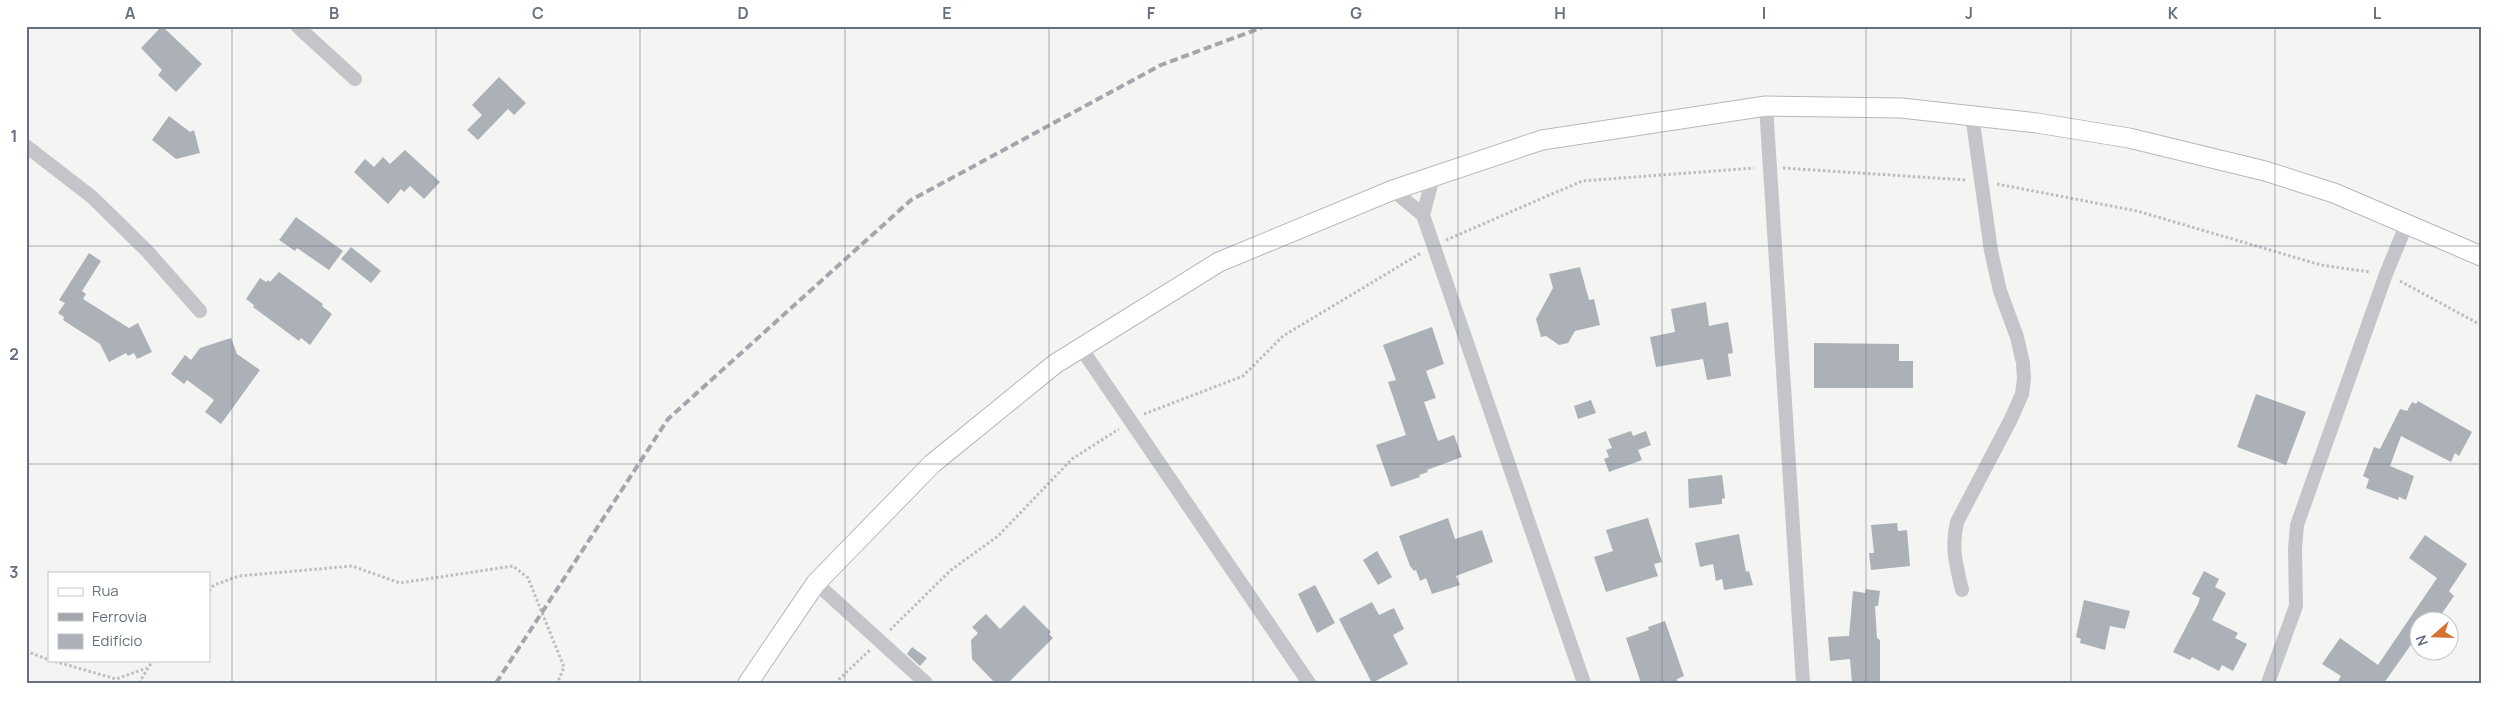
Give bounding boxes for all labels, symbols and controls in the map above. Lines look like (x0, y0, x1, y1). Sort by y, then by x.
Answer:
text: A (125, 2, 136, 24)
text: B (329, 2, 339, 24)
text: C (532, 2, 544, 24)
text: D (737, 2, 749, 24)
text: E (942, 2, 952, 24)
text: F (1147, 2, 1156, 24)
text: G (1350, 2, 1362, 24)
text: H (1554, 2, 1566, 24)
text: I (1762, 2, 1766, 24)
text: J (1965, 2, 1973, 24)
text: K (2168, 2, 2179, 24)
text: L (2373, 2, 2382, 24)
text: 1 (10, 125, 18, 147)
text: 2 (9, 343, 19, 365)
text: 3 (9, 561, 19, 583)
legend (48, 572, 210, 662)
text: Rua (92, 580, 119, 601)
text: Ferrovia (92, 606, 147, 627)
north arrow (2410, 612, 2460, 662)
text: Edifício (92, 630, 143, 651)
text: N (2411, 633, 2432, 649)

